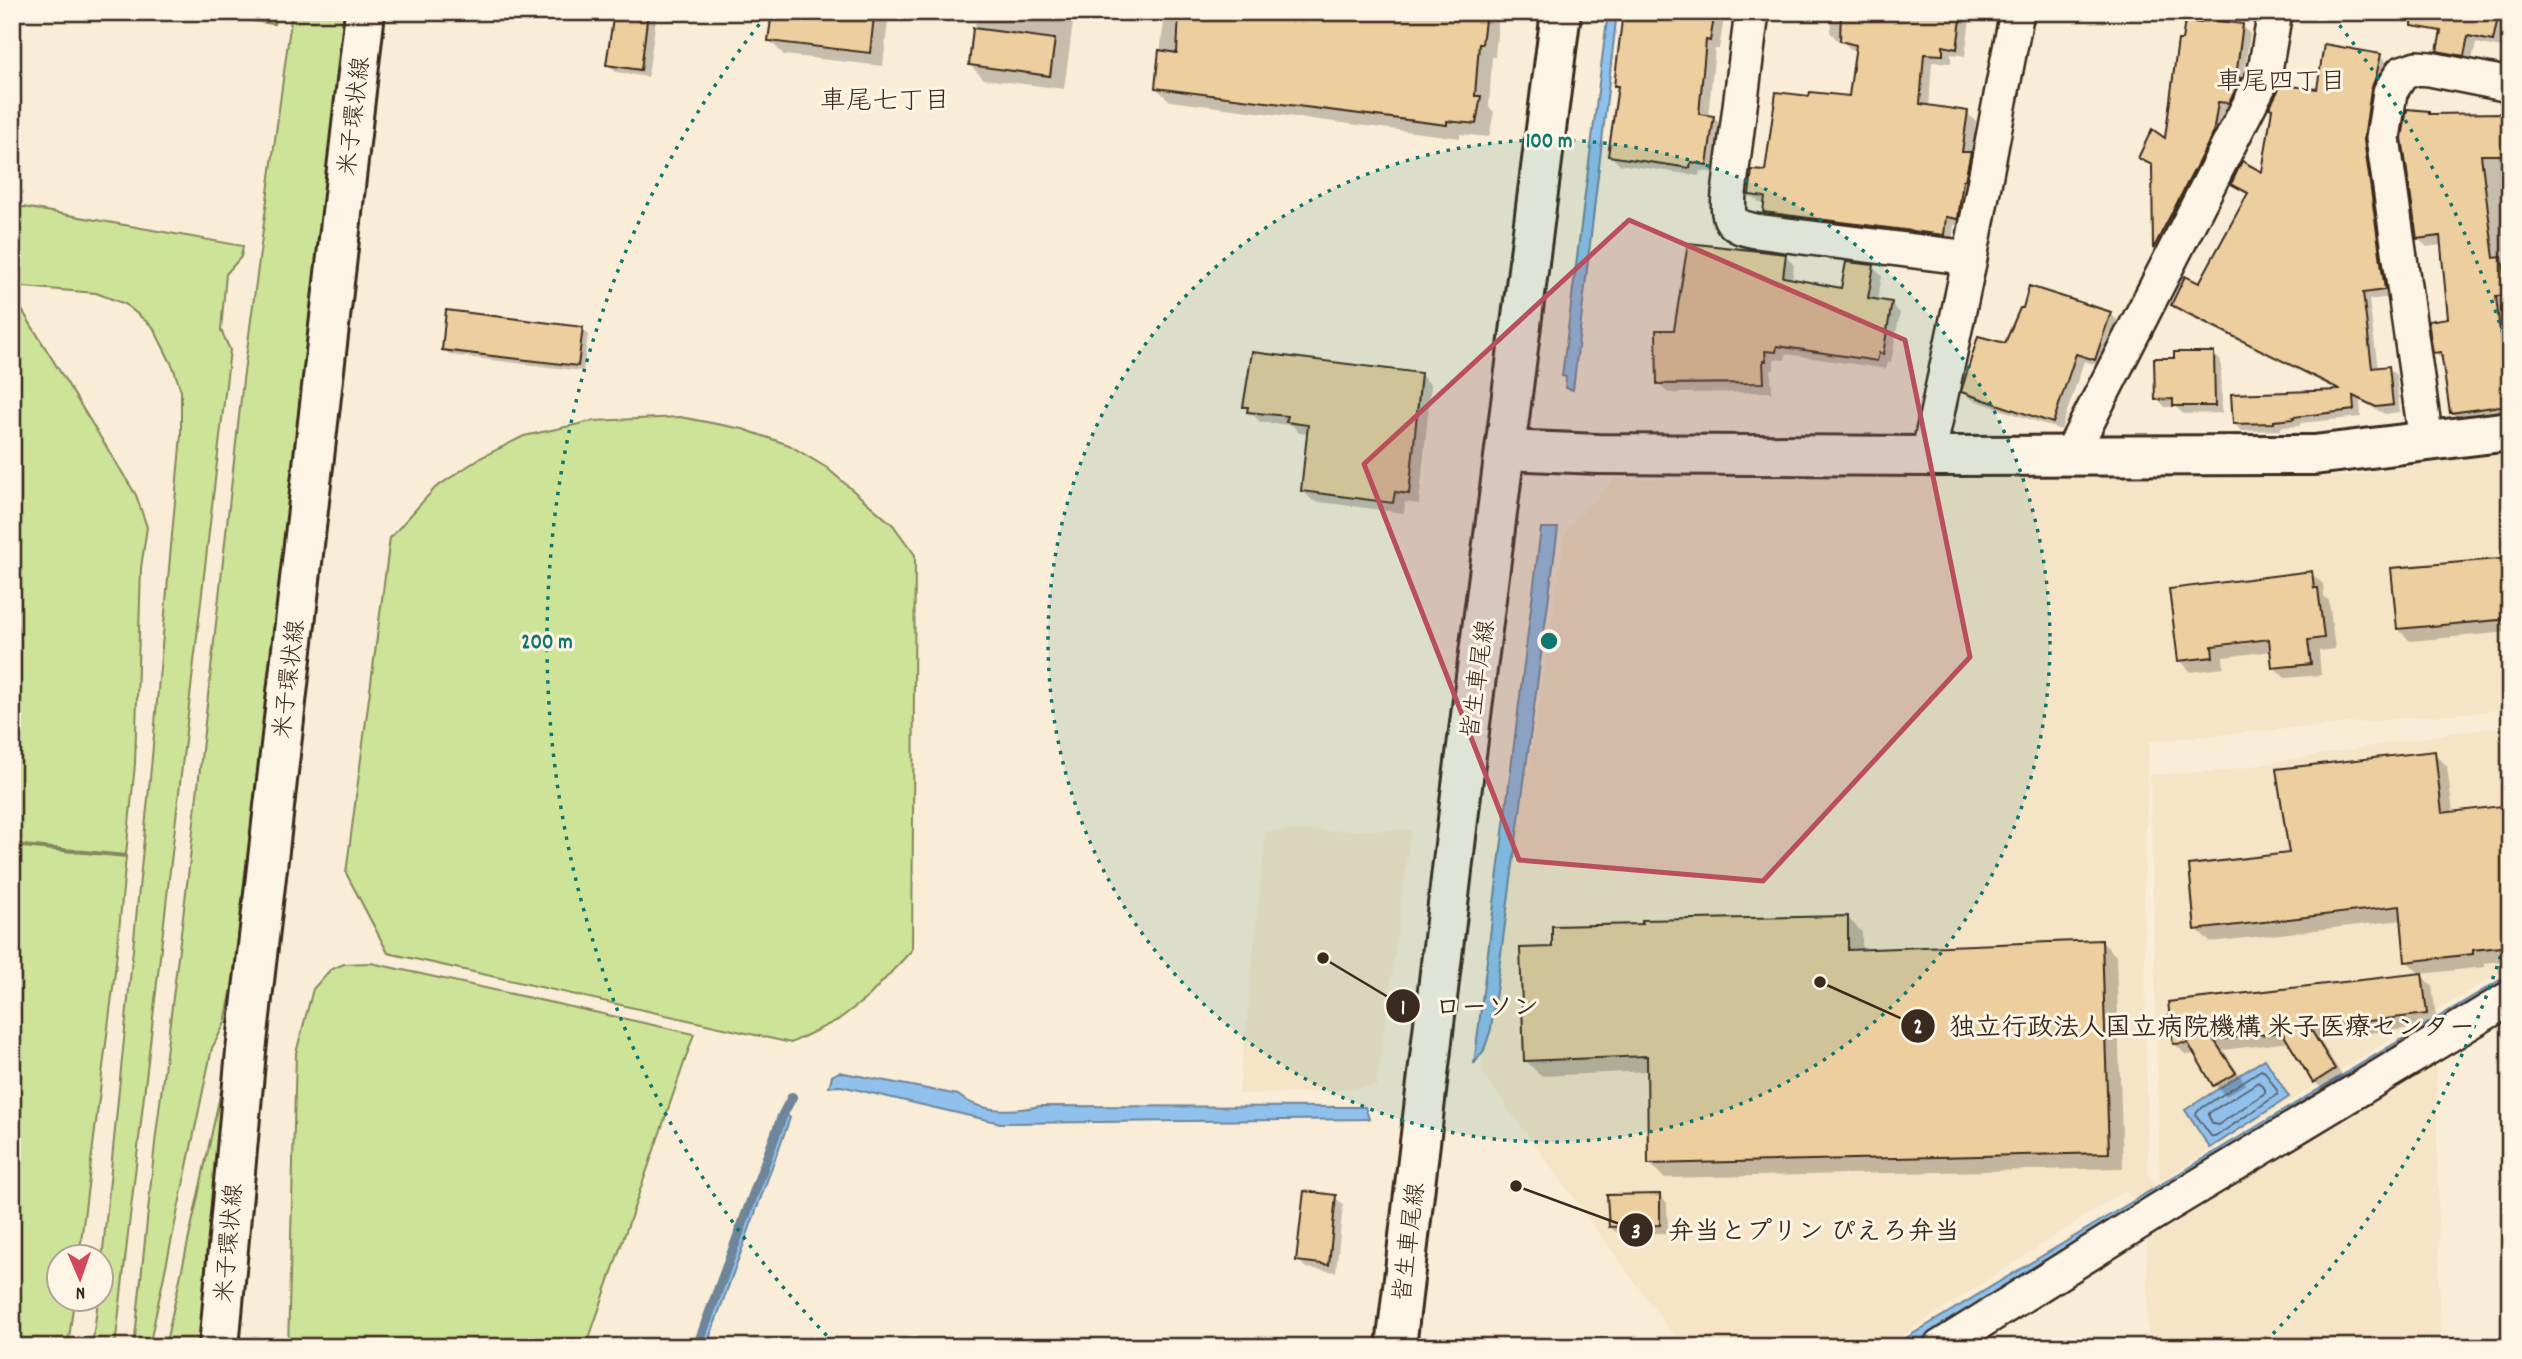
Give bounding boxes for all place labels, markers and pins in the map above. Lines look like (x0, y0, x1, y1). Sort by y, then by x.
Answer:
centre of rings (1537, 629, 1561, 653)
callout: ローソン (1386, 983, 1553, 1030)
callout: 独立行政法人国立病院機構 米子医療センター (1900, 1002, 2489, 1049)
callout: 弁当とプリン ぴえろ弁当 (1619, 1207, 1974, 1254)

